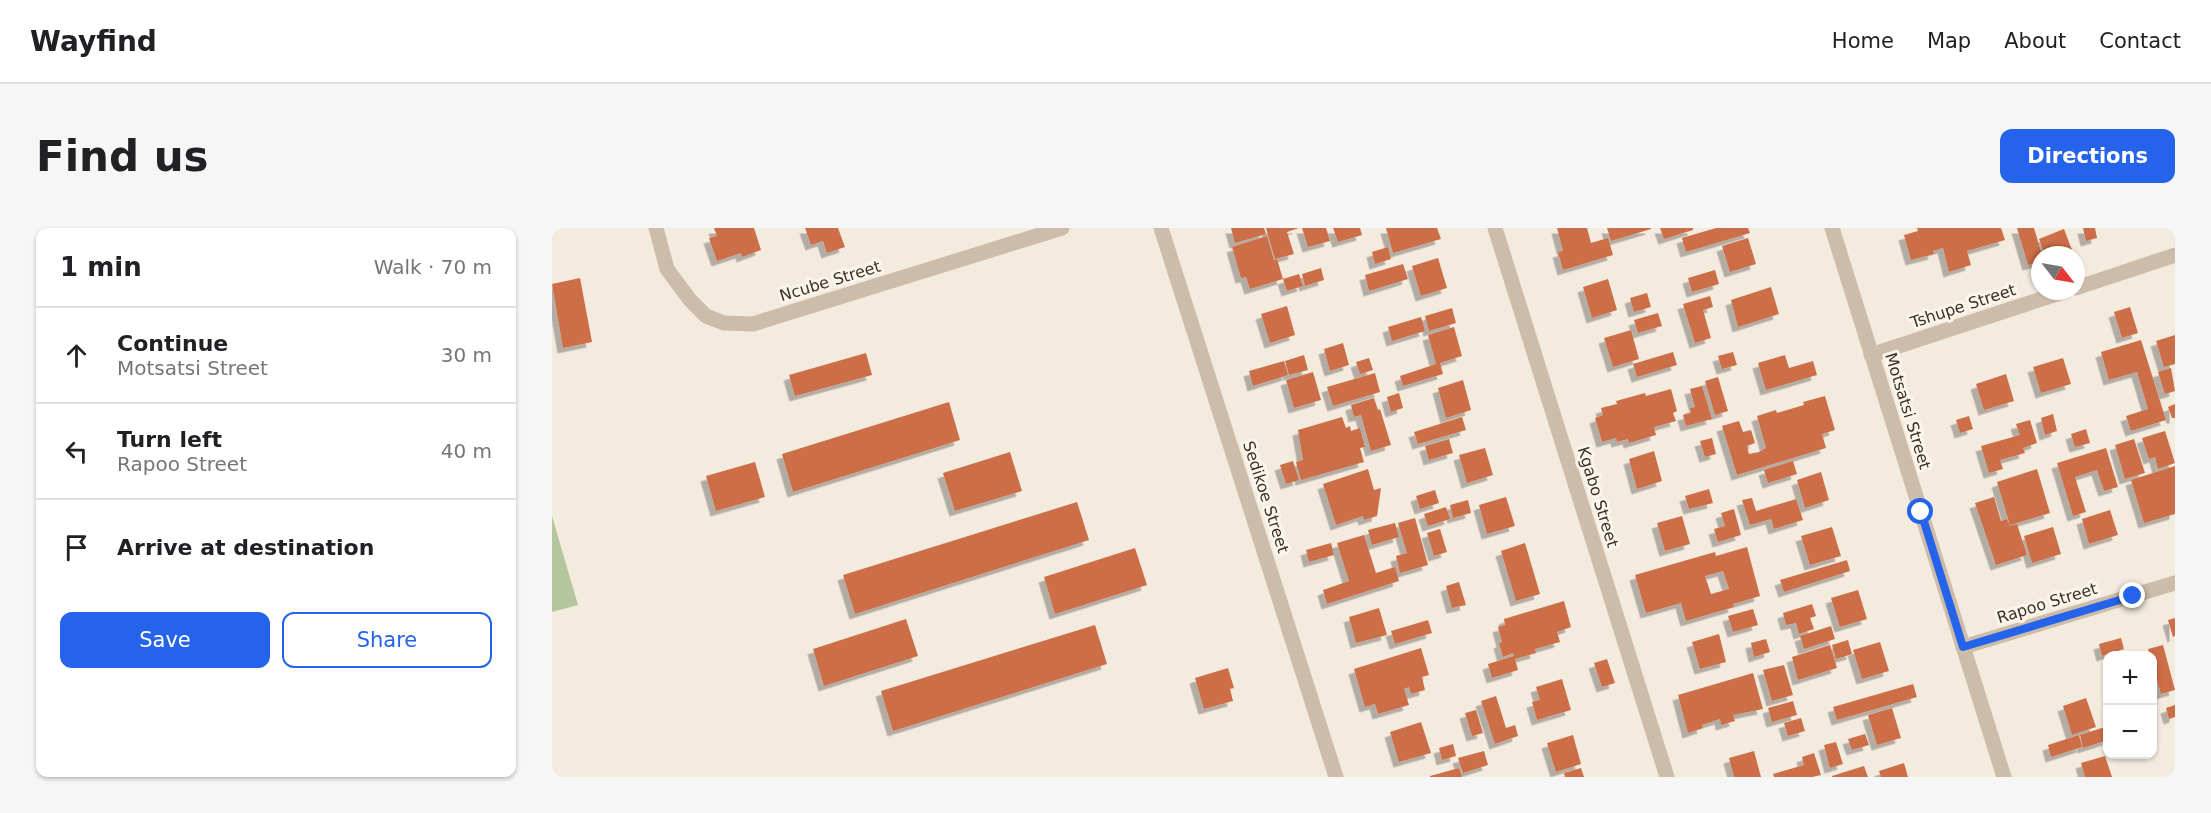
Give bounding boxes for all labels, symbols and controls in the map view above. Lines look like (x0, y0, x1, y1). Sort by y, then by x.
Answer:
text: Wayfind (30, 25, 157, 58)
text: Home (1832, 29, 1894, 53)
text: Map (1927, 29, 1971, 53)
text: About (2004, 29, 2066, 53)
text: Contact (2099, 29, 2181, 53)
button: Directions (2000, 129, 2175, 183)
text: Find us (36, 132, 209, 181)
north arrow (2031, 246, 2085, 300)
text: 1 min (60, 252, 142, 282)
text: Walk · 70 m (374, 255, 492, 279)
street label: Ncube Street (777, 257, 883, 305)
street label: Tshupe Street (1907, 280, 2018, 332)
text: Continue (117, 331, 228, 356)
icon: ahead (60, 339, 93, 372)
text: 30 m (441, 343, 492, 367)
street label: Motsatsi Street (1881, 350, 1935, 472)
text: Motsatsi Street (117, 356, 268, 380)
text: Turn left (117, 427, 222, 452)
icon: left (60, 435, 93, 468)
text: 40 m (441, 439, 492, 463)
street label: Sedikoe Street (1239, 439, 1293, 555)
street label: Kgabo Street (1574, 444, 1622, 550)
text: Rapoo Street (117, 452, 247, 476)
route start (1907, 498, 1933, 524)
icon: arrive (60, 531, 93, 564)
text: Arrive at destination (117, 535, 374, 560)
street label: Rapoo Street (1994, 579, 2100, 627)
route end (2119, 582, 2145, 608)
button: Save (60, 612, 270, 668)
button: Share (282, 612, 492, 668)
map controls (2103, 651, 2157, 759)
button: + (2103, 651, 2157, 705)
button: − (2103, 705, 2157, 759)

